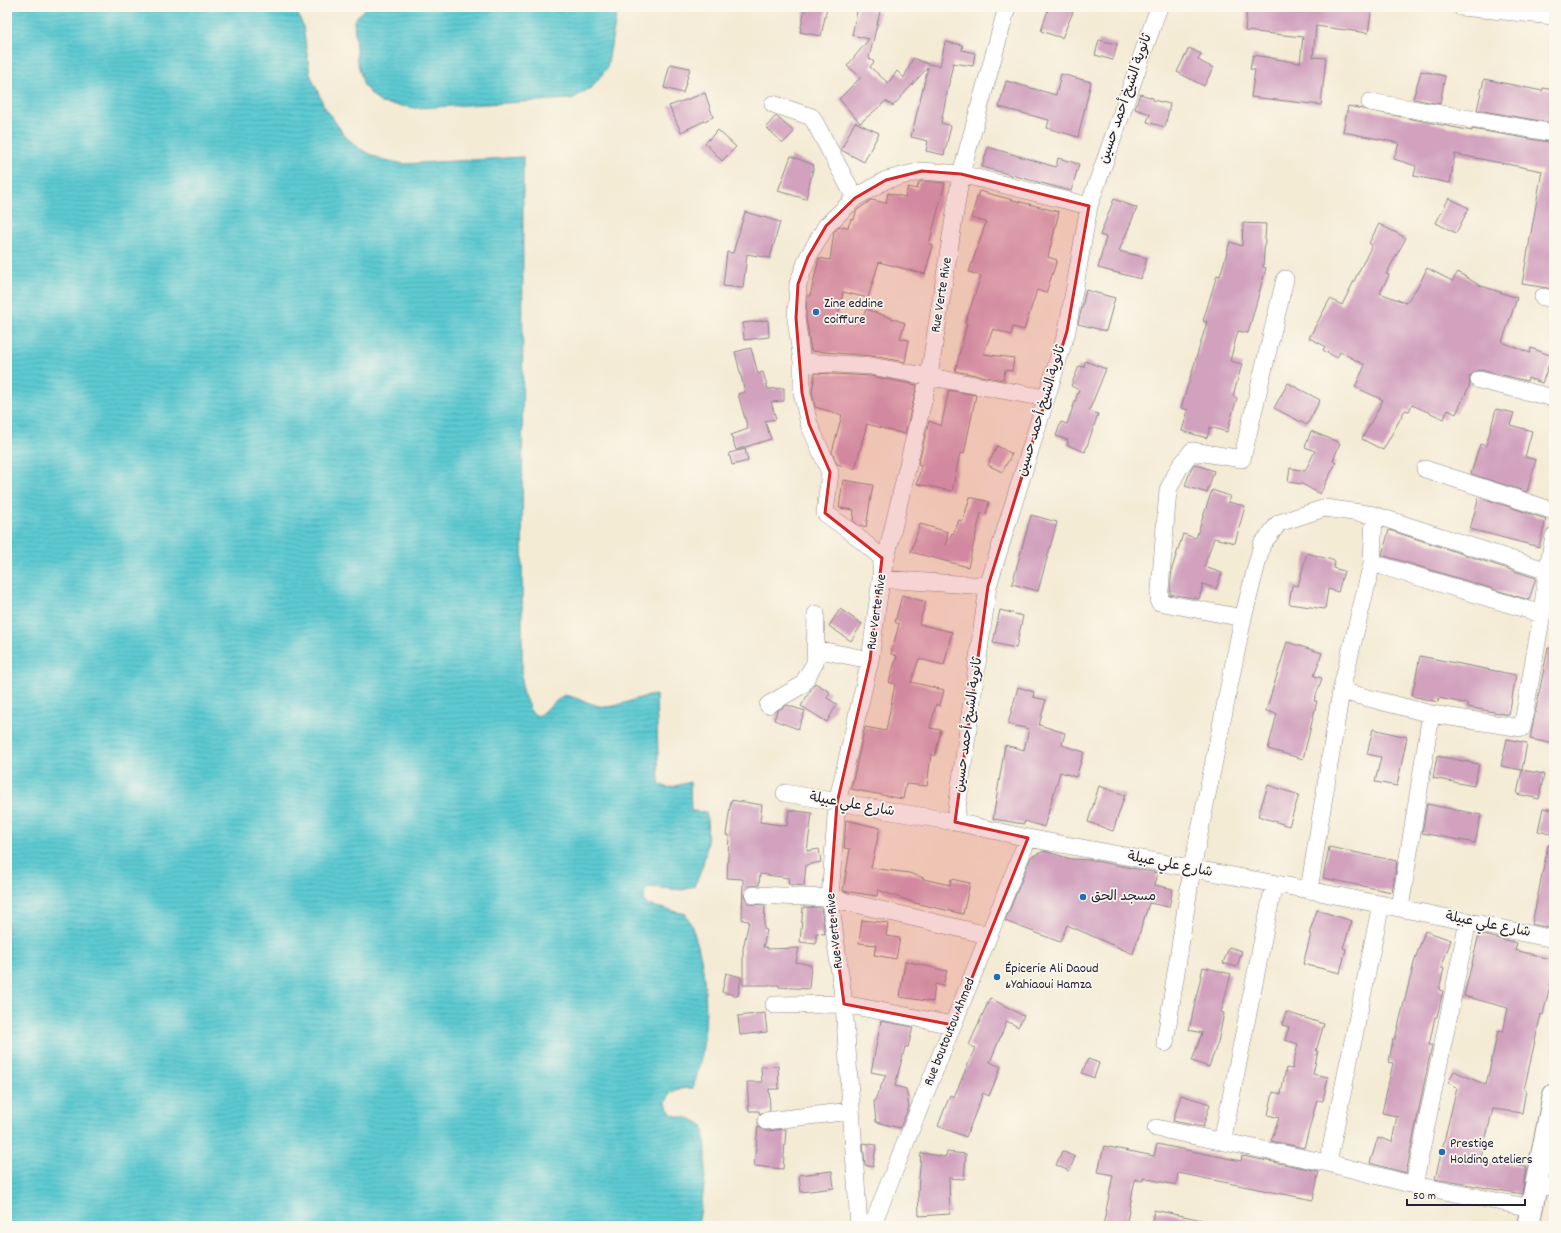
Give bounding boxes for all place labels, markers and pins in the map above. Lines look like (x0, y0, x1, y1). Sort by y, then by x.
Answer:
place label: Zine eddine coiffure (824, 294, 883, 330)
marker: Zine eddine coiffure (811, 307, 821, 317)
place label: مسجد الحق (1091, 887, 1156, 907)
marker: مسجد الحق (1078, 892, 1088, 902)
place label: Épicerie Ali Daoud &Yahiaoui Hamza (1005, 959, 1099, 995)
marker: Épicerie Ali Daoud &Yahiaoui Hamza (992, 972, 1002, 982)
place label: Prestige Holding ateliers (1450, 1134, 1533, 1170)
marker: Prestige Holding ateliers (1437, 1147, 1447, 1157)

